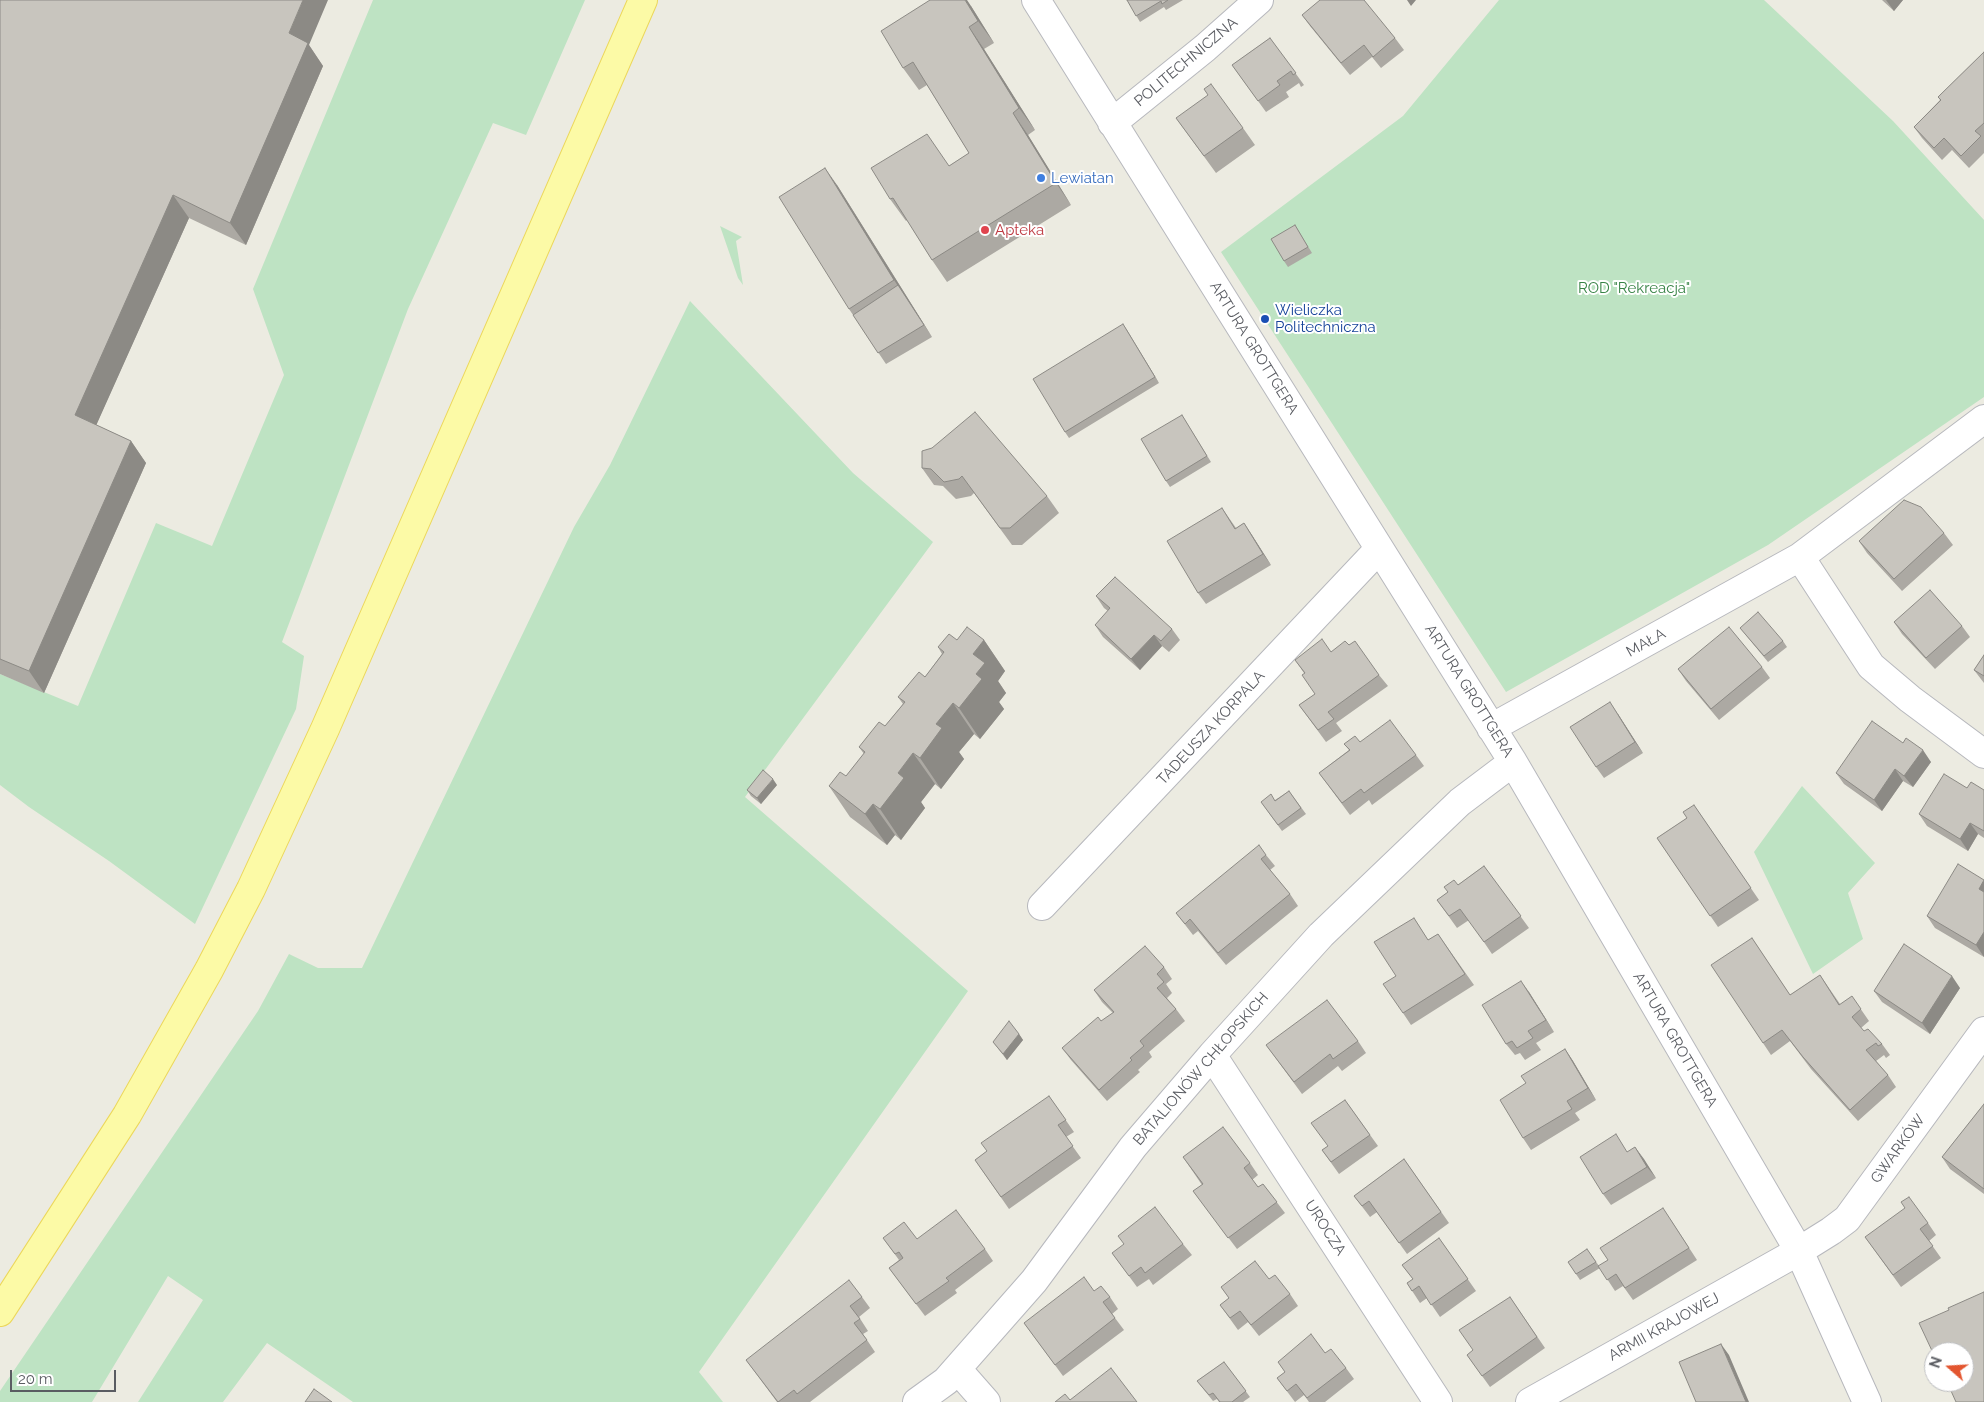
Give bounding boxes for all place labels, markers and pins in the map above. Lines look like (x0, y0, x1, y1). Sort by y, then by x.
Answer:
place label: Lewiatan (1051, 169, 1114, 187)
marker: Lewiatan (1035, 172, 1047, 184)
place label: Apteka (995, 221, 1044, 239)
marker: Apteka (979, 224, 991, 236)
place label: Wieliczka Politechniczna (1275, 301, 1376, 336)
marker: Wieliczka Politechniczna (1259, 313, 1271, 325)

